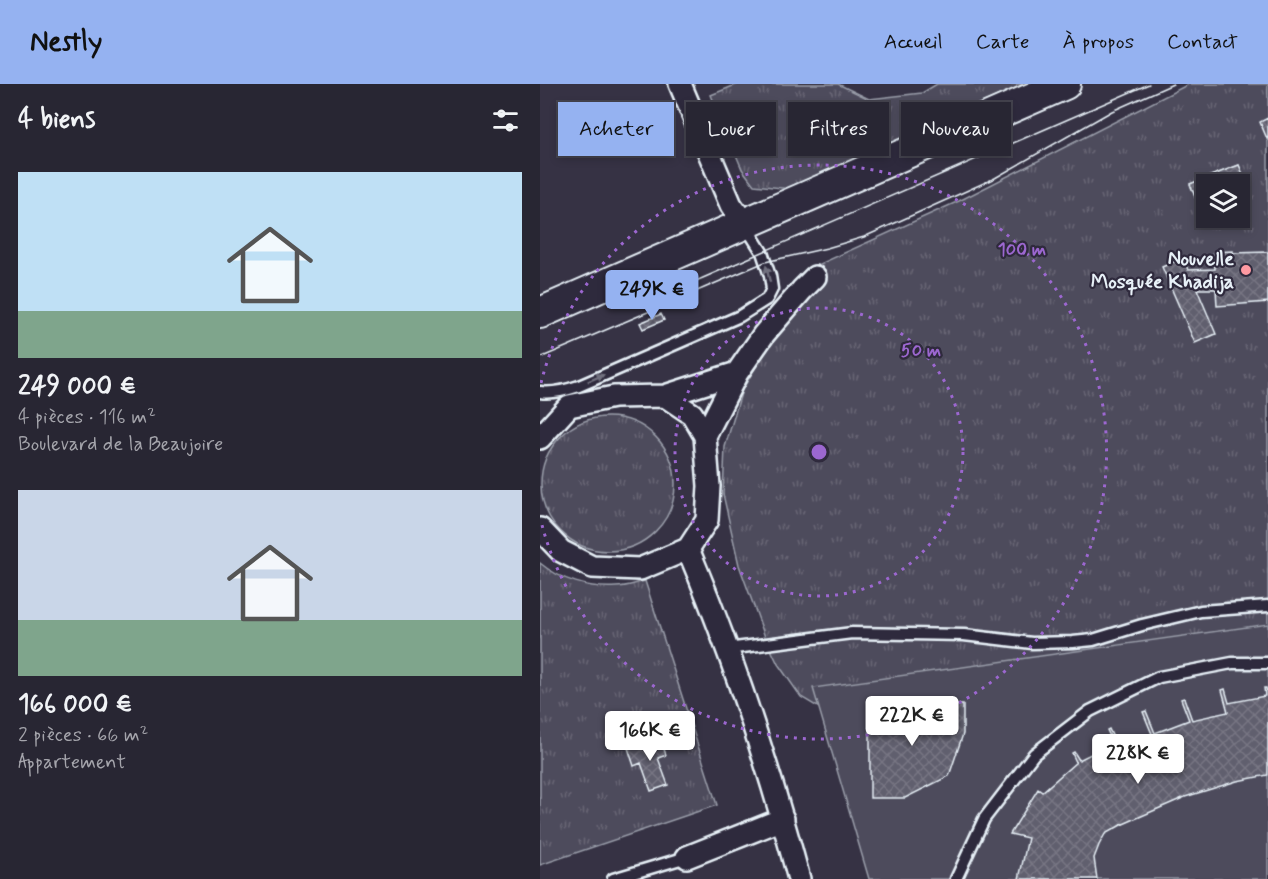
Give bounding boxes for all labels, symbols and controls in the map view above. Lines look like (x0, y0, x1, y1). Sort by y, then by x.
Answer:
text: Nestly (30, 24, 102, 61)
text: Accueil (884, 28, 943, 56)
text: Carte (976, 28, 1030, 56)
text: À propos (1063, 28, 1134, 56)
text: Contact (1167, 28, 1238, 56)
chip: Acheter (558, 102, 674, 156)
chip: Louer (686, 102, 776, 156)
chip: Filtres (788, 102, 889, 156)
chip: Nouveau (901, 102, 1011, 156)
text: 4 biens (18, 103, 95, 137)
icon: filters (489, 104, 522, 137)
map controls (1196, 174, 1250, 228)
button: layers (1196, 174, 1250, 228)
icon: home (216, 211, 324, 319)
text: 100 m (998, 238, 1046, 262)
place label: Nouvelle Mosquée Khadija (1091, 246, 1234, 296)
marker: Nouvelle Mosquée Khadija (1239, 263, 1253, 277)
one-way arrow (763, 265, 773, 283)
pin: 249K € (603, 270, 701, 321)
text: 249K € (619, 276, 685, 303)
text: 50 m (901, 339, 941, 363)
text: 249 000 € (18, 370, 136, 404)
one-way arrow (587, 373, 605, 383)
text: 4 pièces · 116 m² (18, 404, 156, 431)
text: Boulevard de la Beaujoire (18, 431, 223, 458)
centre of rings (809, 442, 829, 462)
icon: home (216, 529, 324, 637)
text: 166 000 € (18, 688, 132, 722)
pin: 222K € (863, 696, 961, 747)
text: 222K € (880, 702, 944, 729)
pin: 166K € (601, 711, 699, 762)
text: 166K € (619, 717, 681, 744)
text: 2 pièces · 66 m² (18, 722, 148, 749)
pin: 228K € (1089, 734, 1187, 785)
text: 228K € (1106, 740, 1170, 767)
text: Appartement (18, 749, 126, 776)

